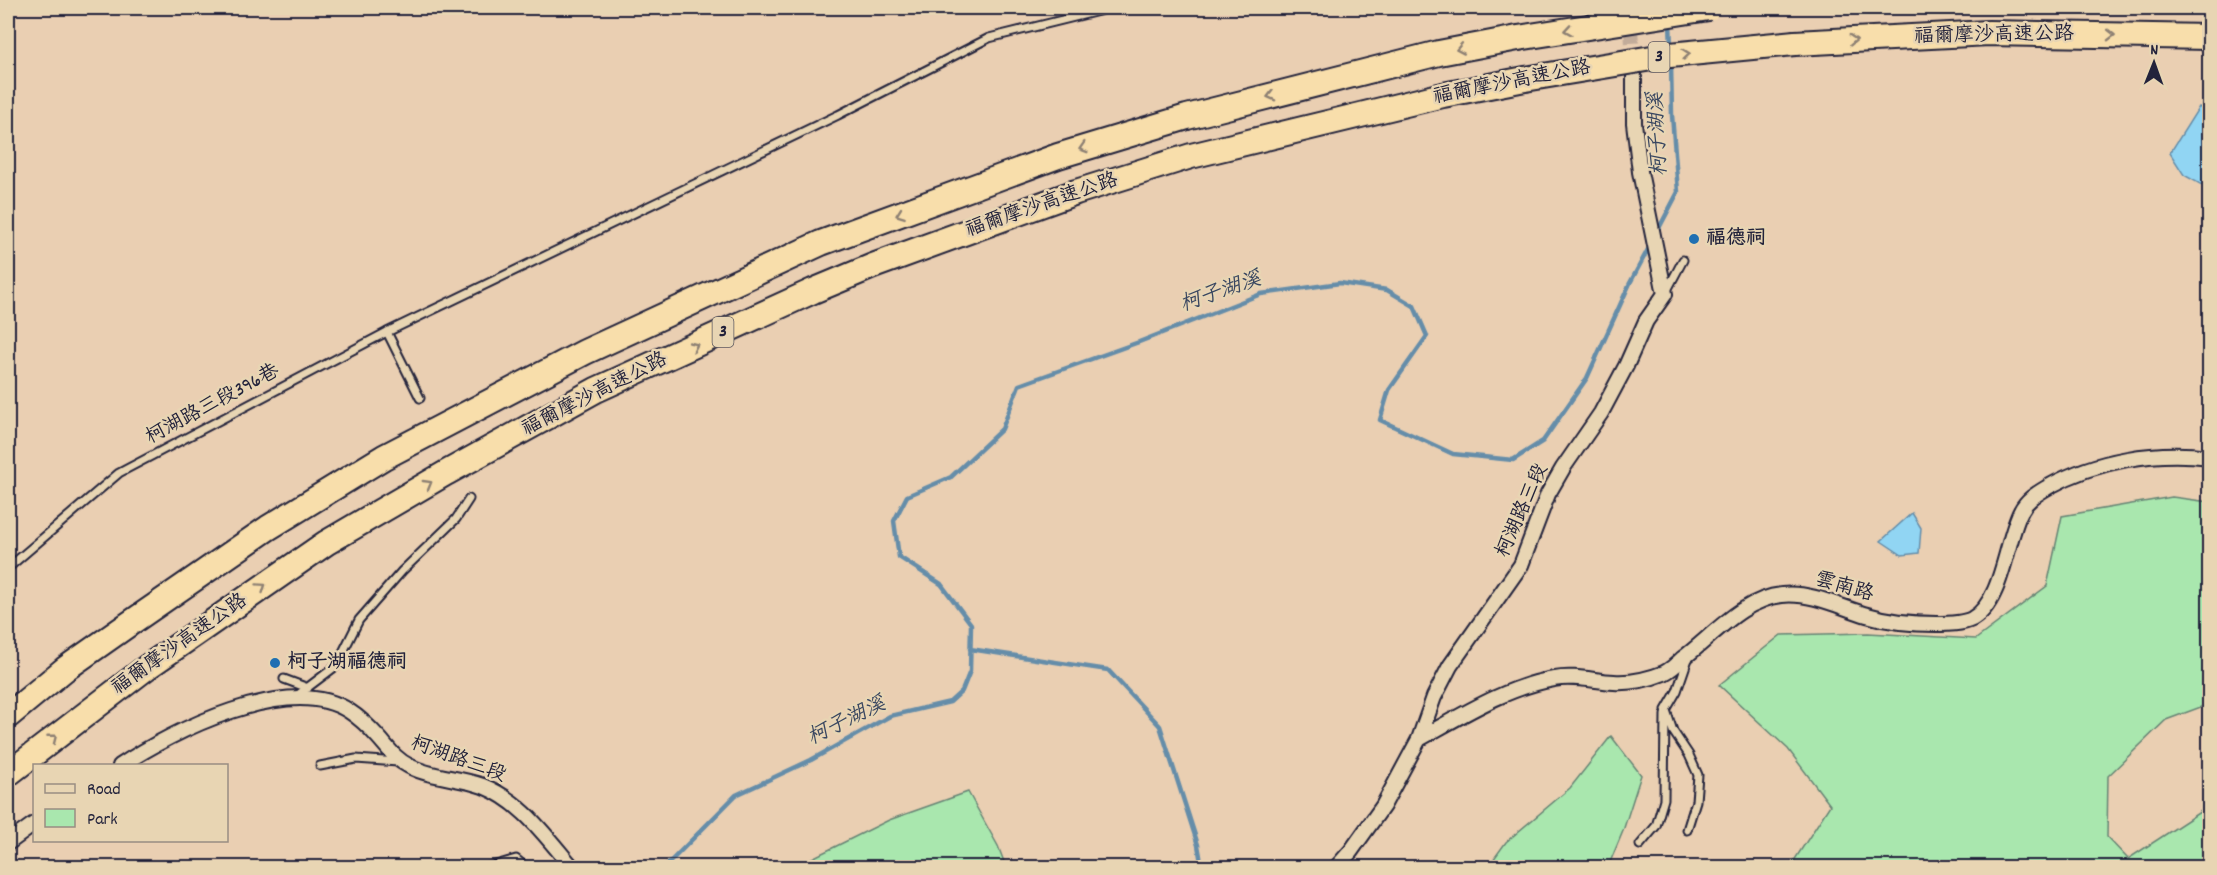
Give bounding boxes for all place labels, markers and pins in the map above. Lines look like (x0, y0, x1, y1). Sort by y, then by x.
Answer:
place label: 福德祠 (1706, 225, 1766, 253)
marker: 福德祠 (1687, 232, 1701, 246)
place label: 柯子湖福德祠 (287, 649, 407, 677)
marker: 柯子湖福德祠 (268, 656, 282, 670)

